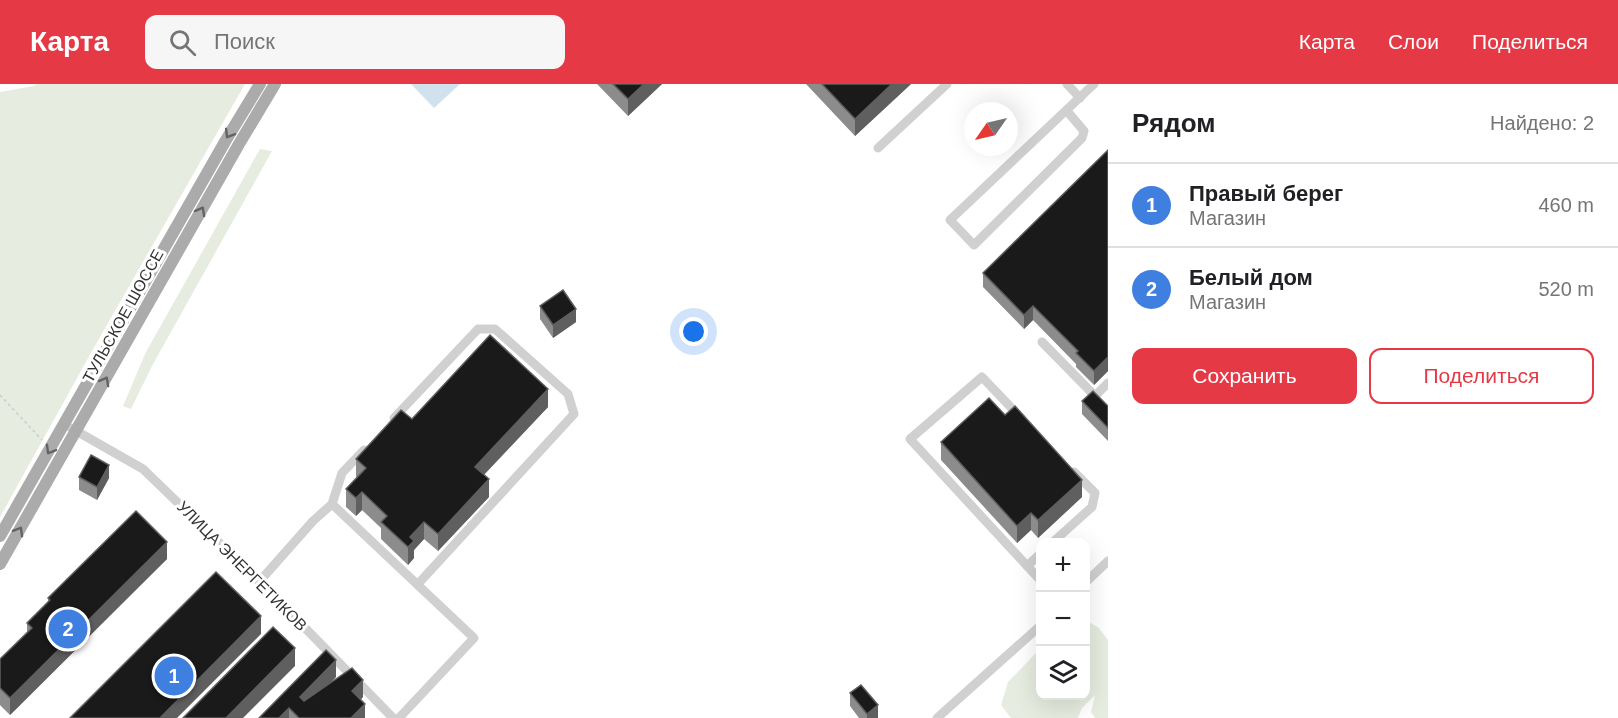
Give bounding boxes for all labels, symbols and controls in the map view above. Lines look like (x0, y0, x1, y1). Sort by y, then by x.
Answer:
search box (145, 15, 565, 69)
text: Карта (30, 26, 109, 57)
icon: search (166, 26, 199, 59)
text: Поиск (214, 29, 275, 54)
text: Карта (1299, 30, 1355, 53)
text: Слои (1388, 30, 1439, 53)
text: Поделиться (1472, 30, 1588, 53)
north arrow (964, 102, 1018, 156)
text: Рядом (1132, 108, 1215, 138)
text: Найдено: 2 (1490, 112, 1594, 134)
one-way arrow (225, 128, 237, 138)
text: Правый берег (1189, 181, 1343, 206)
text: 1 (1146, 194, 1157, 216)
text: 460 m (1538, 194, 1594, 216)
one-way arrow (194, 207, 205, 217)
text: Магазин (1189, 207, 1266, 229)
street label: ТУЛЬСКОЕ ШОССЕ (79, 247, 167, 385)
text: Белый дом (1189, 265, 1313, 290)
text: 2 (1146, 278, 1157, 300)
text: 520 m (1538, 278, 1594, 300)
text: Магазин (1189, 291, 1266, 313)
your location (679, 317, 708, 346)
button: Сохранить (1132, 348, 1357, 404)
button: Поделиться (1369, 348, 1594, 404)
one-way arrow (98, 376, 110, 387)
one-way arrow (46, 444, 57, 454)
street label: УЛИЦА ЭНЕРГЕТИКОВ (174, 498, 310, 634)
one-way arrow (12, 527, 23, 537)
map controls (1036, 538, 1090, 700)
button: + (1036, 538, 1090, 592)
button: − (1036, 592, 1090, 646)
pin: 2 (48, 606, 88, 652)
button: layers (1036, 646, 1090, 700)
pin: 1 (154, 654, 194, 698)

